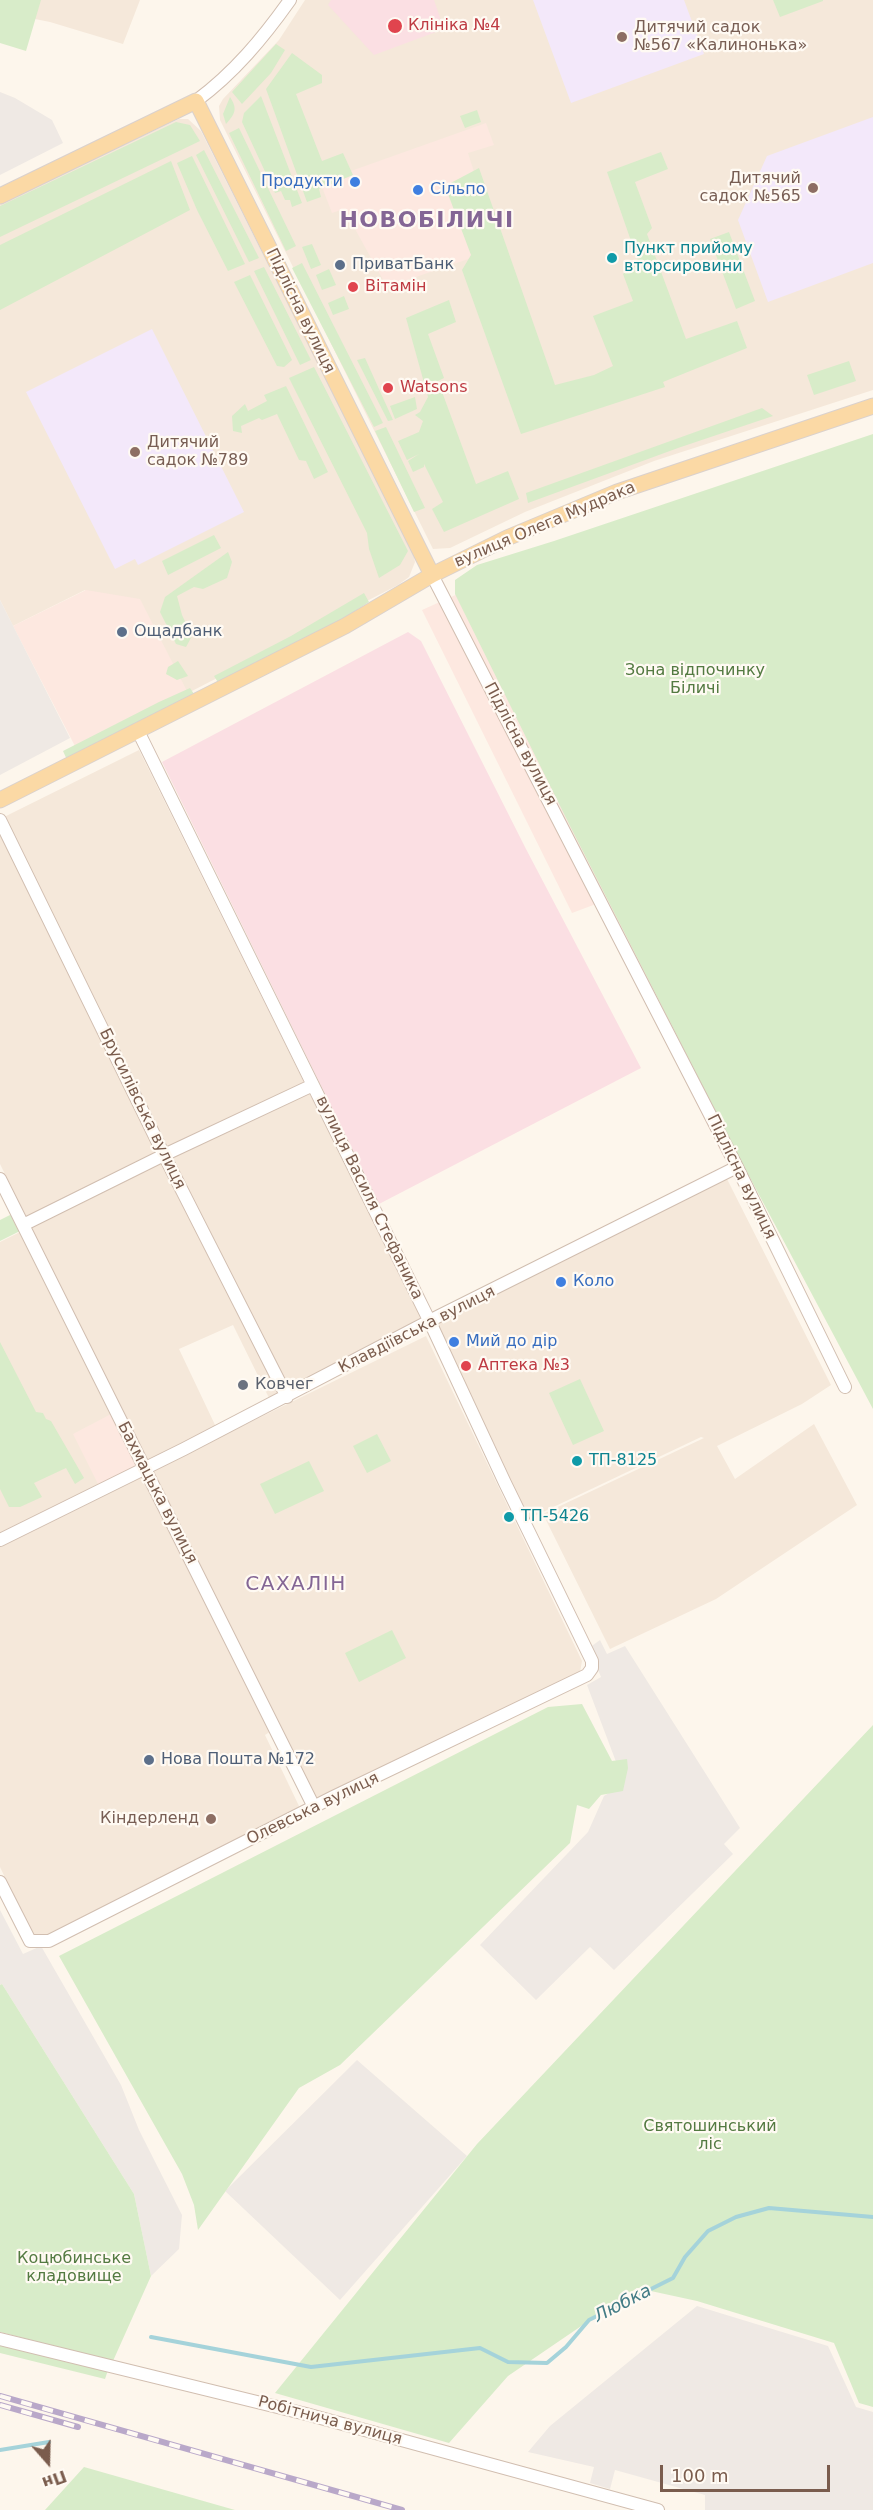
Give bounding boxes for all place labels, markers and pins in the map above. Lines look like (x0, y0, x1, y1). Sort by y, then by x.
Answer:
place label: Клініка №4 (408, 16, 500, 36)
marker: Клініка №4 (386, 17, 404, 35)
place label: Дитячий садок №567 «Калинонька» (634, 18, 807, 56)
marker: Дитячий садок №567 «Калинонька» (615, 30, 629, 44)
place label: Дитячий садок №565 (700, 169, 801, 207)
place label: Продукти (261, 172, 343, 192)
marker: Продукти (348, 175, 362, 189)
place label: Сільпо (430, 180, 486, 200)
marker: Дитячий садок №565 (806, 181, 820, 195)
marker: Сільпо (411, 183, 425, 197)
place label: Пункт прийому вторсировини (624, 239, 753, 277)
marker: Пункт прийому вторсировини (605, 251, 619, 265)
place label: ПриватБанк (352, 255, 454, 275)
marker: ПриватБанк (333, 258, 347, 272)
place label: Вітамін (365, 277, 427, 297)
marker: Вітамін (346, 280, 360, 294)
place label: Watsons (400, 378, 467, 398)
marker: Watsons (381, 381, 395, 395)
place label: Дитячий садок №789 (147, 433, 248, 471)
marker: Дитячий садок №789 (128, 445, 142, 459)
place label: Ощадбанк (134, 622, 222, 642)
marker: Ощадбанк (115, 625, 129, 639)
place label: Коло (573, 1272, 614, 1292)
marker: Коло (554, 1275, 568, 1289)
place label: Мий до дір (466, 1332, 557, 1352)
marker: Мий до дір (447, 1335, 461, 1349)
place label: Аптека №3 (478, 1356, 570, 1376)
marker: Аптека №3 (459, 1359, 473, 1373)
place label: Ковчег (255, 1375, 313, 1395)
marker: Ковчег (236, 1378, 250, 1392)
place label: ТП-8125 (589, 1451, 657, 1471)
marker: ТП-8125 (570, 1454, 584, 1468)
place label: ТП-5426 (521, 1507, 589, 1527)
marker: ТП-5426 (502, 1510, 516, 1524)
place label: Нова Пошта №172 (161, 1750, 315, 1770)
marker: Нова Пошта №172 (142, 1753, 156, 1767)
place label: Кіндерленд (100, 1809, 199, 1829)
marker: Кіндерленд (204, 1812, 218, 1826)

